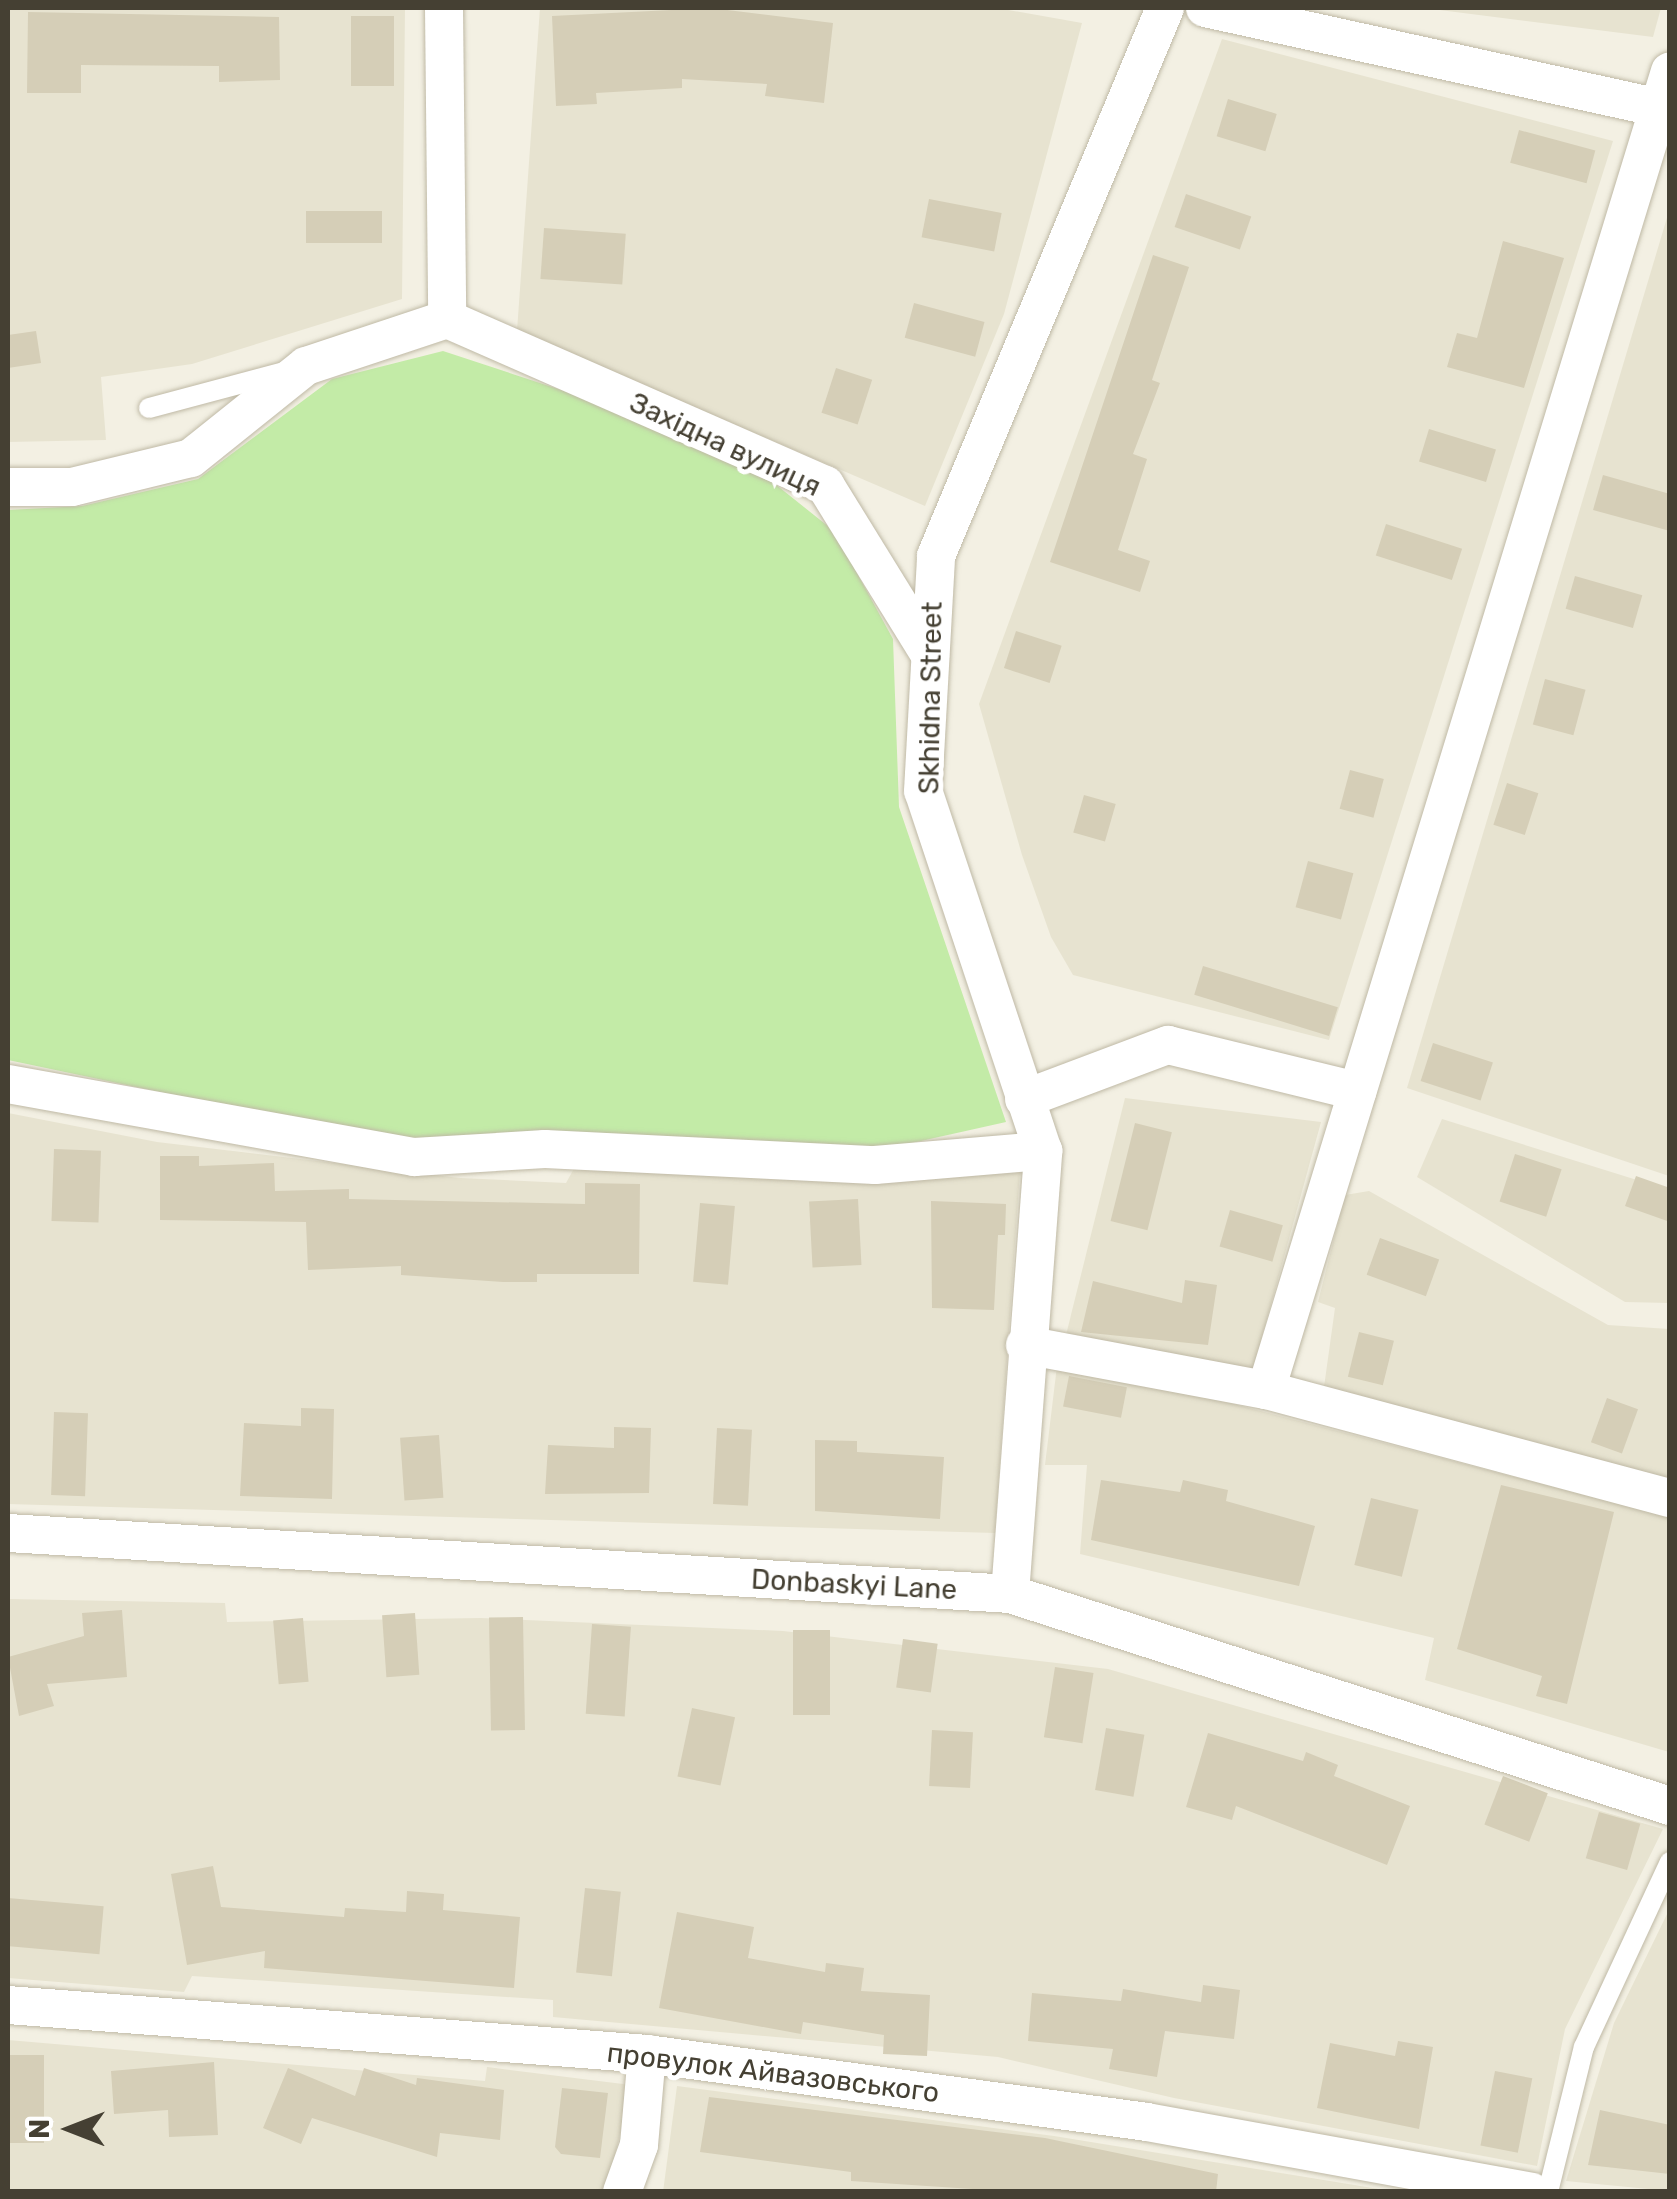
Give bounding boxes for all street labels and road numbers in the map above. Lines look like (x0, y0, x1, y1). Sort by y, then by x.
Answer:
street label: Західна вулиця (624, 386, 826, 504)
street label: Skhidna Street (913, 601, 949, 795)
street label: Donbaskyi Lane (750, 1563, 958, 1607)
street label: провулок Айвазовського (605, 2036, 941, 2110)

